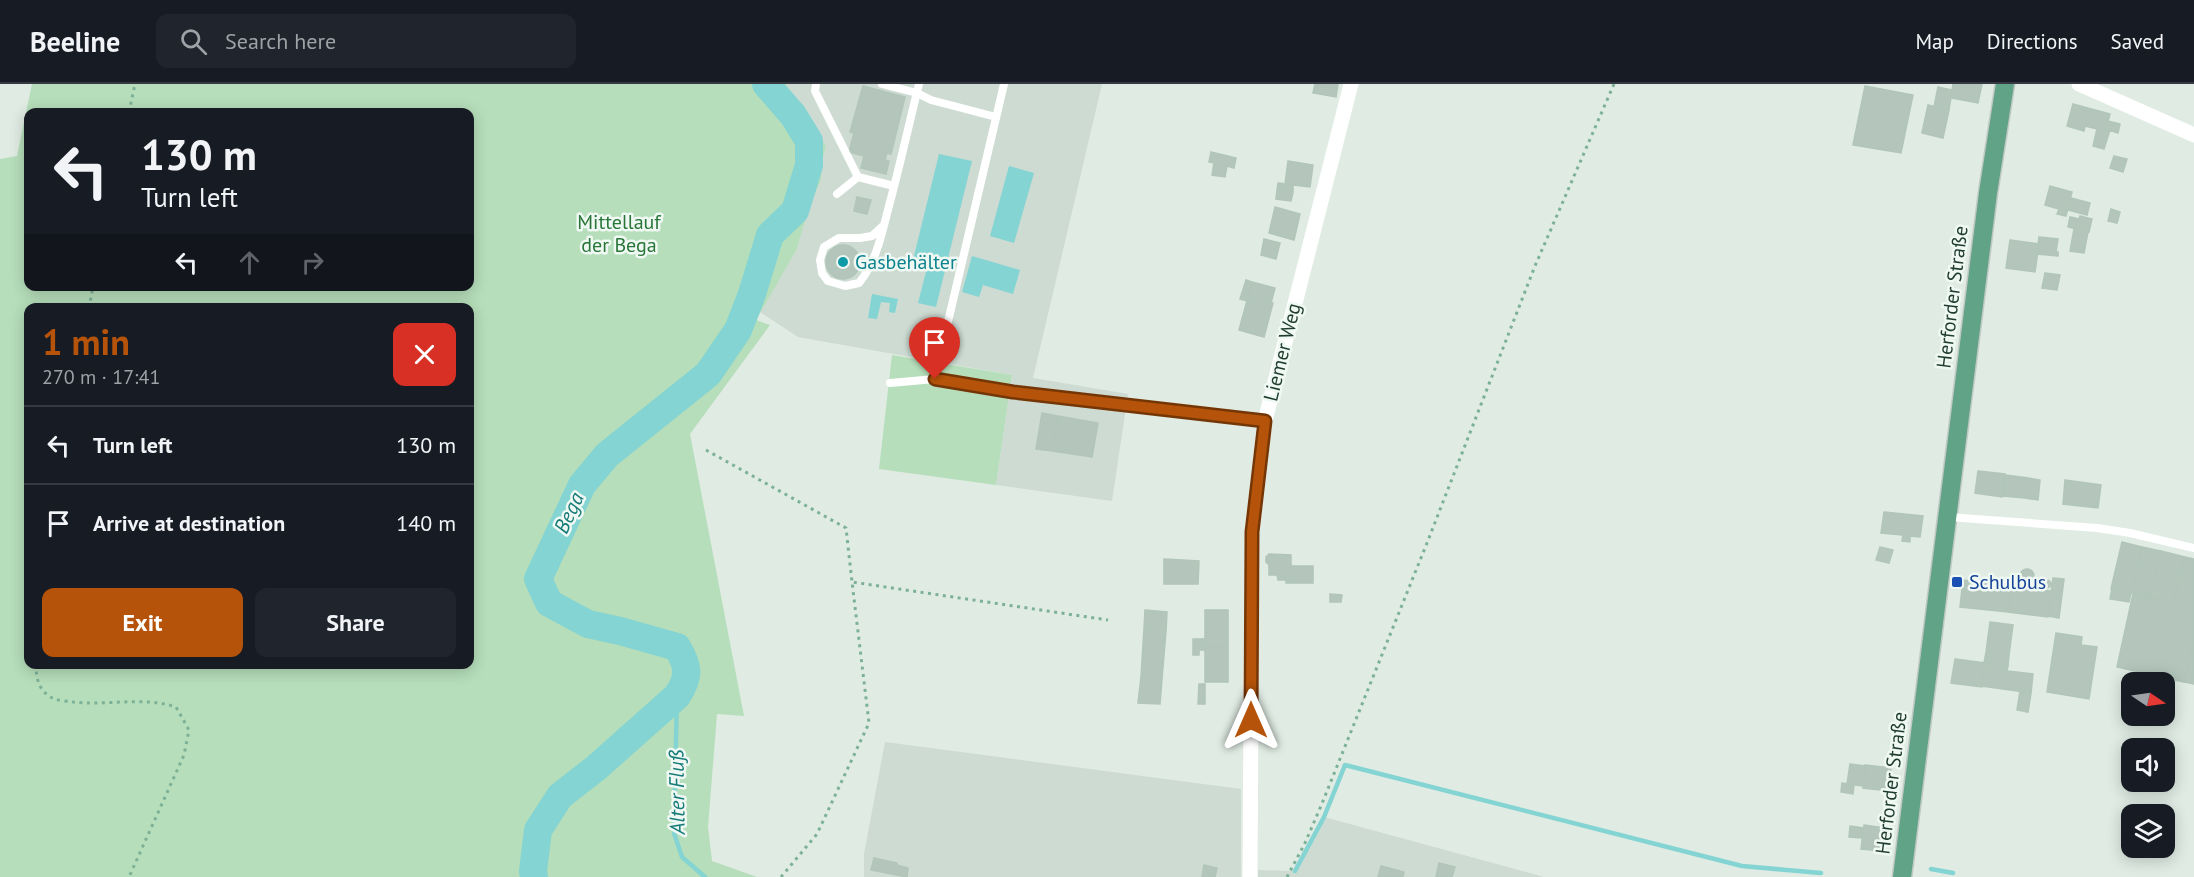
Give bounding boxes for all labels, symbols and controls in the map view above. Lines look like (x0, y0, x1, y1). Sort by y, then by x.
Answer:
search box (156, 14, 576, 68)
text: Beeline (30, 23, 120, 60)
icon: search (177, 25, 210, 58)
text: Search here (225, 27, 336, 55)
text: Map (1915, 28, 1954, 55)
text: Directions (1987, 28, 2078, 55)
text: Saved (2111, 28, 2164, 55)
text: 130 m (141, 127, 257, 182)
icon: left (42, 132, 120, 210)
text: Turn left (141, 180, 238, 214)
park label: Mittellauf der Bega (577, 209, 662, 258)
street label: Herforder Straße (1930, 224, 1974, 370)
icon: left (170, 246, 203, 279)
icon: ahead (233, 246, 266, 279)
icon: right (296, 246, 329, 279)
place label: Gasbehälter (855, 249, 957, 275)
marker: Gasbehälter (836, 255, 850, 269)
street label: Liemer Weg (1257, 300, 1307, 404)
pin (909, 317, 960, 379)
text: 1 min (42, 318, 130, 365)
button: close (393, 323, 456, 386)
icon: arrive (918, 326, 951, 359)
text: 270 m · 17:41 (42, 364, 160, 390)
icon: left (42, 429, 75, 462)
text: Turn left (93, 431, 173, 459)
text: 130 m (396, 431, 456, 459)
water label: Bega (547, 487, 590, 538)
icon: arrive (42, 507, 75, 540)
text: Arrive at destination (93, 509, 285, 537)
text: 140 m (396, 509, 456, 537)
place label: Schulbus (1969, 569, 2046, 595)
marker: Schulbus (1950, 575, 1964, 589)
button: Exit (42, 588, 243, 657)
button: Share (255, 588, 456, 657)
north arrow (2121, 672, 2175, 726)
map controls (2121, 672, 2175, 858)
position arrow (1219, 688, 1283, 752)
street label: Herforder Straße (1869, 710, 1913, 856)
button: sound (2121, 738, 2175, 792)
water label: Alter Fluß (662, 749, 691, 836)
button: layers (2121, 804, 2175, 858)

